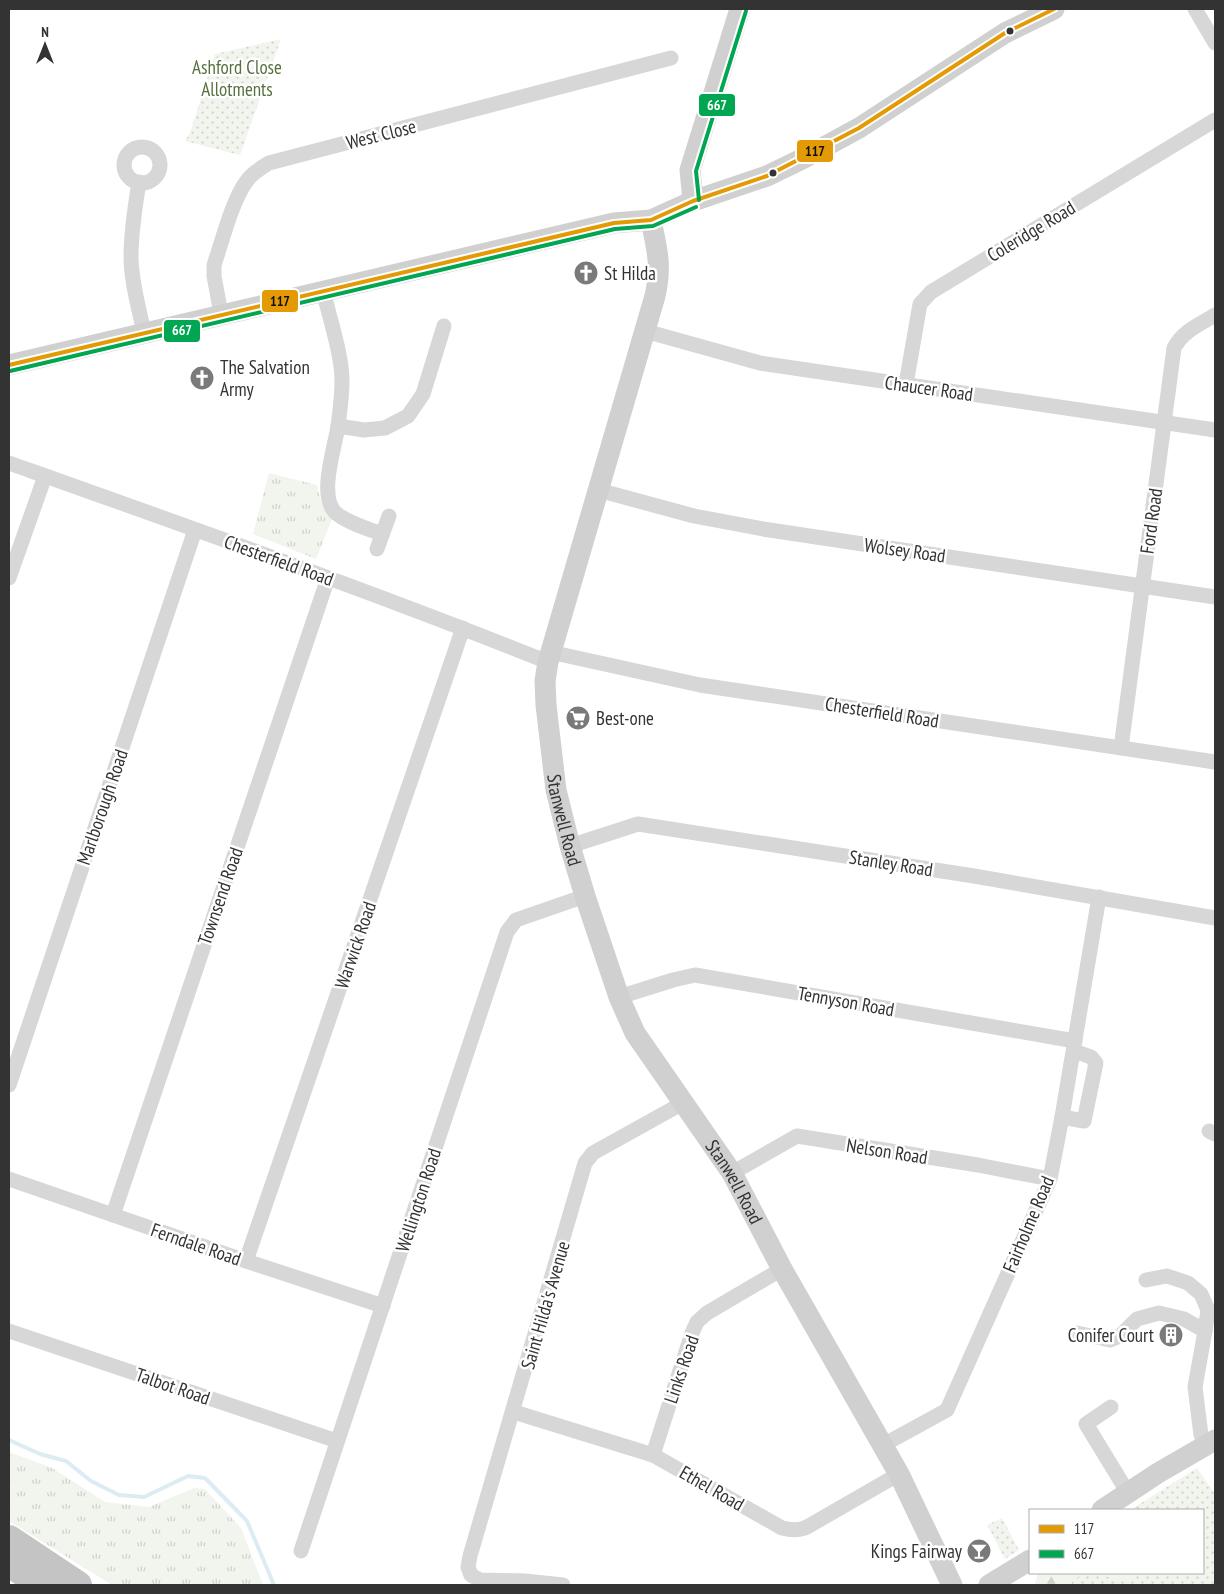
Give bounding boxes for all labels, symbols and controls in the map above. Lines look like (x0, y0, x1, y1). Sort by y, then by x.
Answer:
north arrow (20, 20, 70, 70)
text: N (41, 23, 49, 41)
unlabelled marker (1005, 26, 1015, 36)
park label: Ashford Close Allotments (192, 55, 282, 101)
line badge: 667 (698, 93, 736, 117)
text: 667 (707, 96, 727, 114)
street label: West Close (344, 114, 419, 154)
line badge: 117 (796, 139, 834, 163)
text: 117 (805, 142, 825, 160)
unlabelled marker (768, 168, 778, 178)
street label: Coleridge Road (983, 195, 1079, 267)
church icon: St Hilda (573, 260, 599, 286)
place label: St Hilda (604, 261, 656, 285)
line badge: 117 (261, 289, 299, 313)
text: 117 (270, 292, 290, 310)
line badge: 667 (163, 319, 201, 343)
text: 667 (172, 321, 192, 339)
place label: The Salvation Army (220, 355, 310, 401)
church icon: The Salvation Army (189, 365, 215, 391)
street label: Chaucer Road (883, 370, 975, 406)
street label: Ford Road (1135, 487, 1167, 555)
street label: Chesterfield Road (221, 529, 337, 591)
street label: Wolsey Road (863, 532, 947, 568)
street label: Chesterfield Road (823, 691, 941, 733)
supermarket icon: Best-one (565, 705, 591, 731)
place label: Best-one (596, 706, 654, 730)
street label: Marlborough Road (71, 746, 133, 868)
street label: Stanwell Road (542, 773, 587, 869)
street label: Townsend Road (192, 844, 248, 948)
street label: Stanley Road (847, 845, 935, 881)
street label: Warwick Road (329, 898, 381, 992)
street label: Tennyson Road (796, 981, 896, 1021)
street label: Nelson Road (845, 1133, 929, 1169)
street label: Stanwell Road (700, 1135, 768, 1228)
street label: Wellington Road (390, 1145, 446, 1255)
street label: Fairholme Road (997, 1172, 1059, 1276)
street label: Ferndale Road (148, 1217, 244, 1271)
street label: Saint Hilda's Avenue (515, 1238, 575, 1372)
building icon: Conifer Court (1158, 1322, 1184, 1348)
place label: Conifer Court (1068, 1323, 1155, 1347)
street label: Links Road (658, 1332, 704, 1406)
street label: Talbot Road (133, 1362, 213, 1410)
street label: Ethel Road (675, 1460, 749, 1516)
legend (1029, 1509, 1204, 1574)
text: 117 (1074, 1519, 1094, 1538)
bar icon: Kings Fairway (966, 1538, 992, 1564)
place label: Kings Fairway (871, 1539, 963, 1563)
text: 667 (1074, 1544, 1094, 1563)

